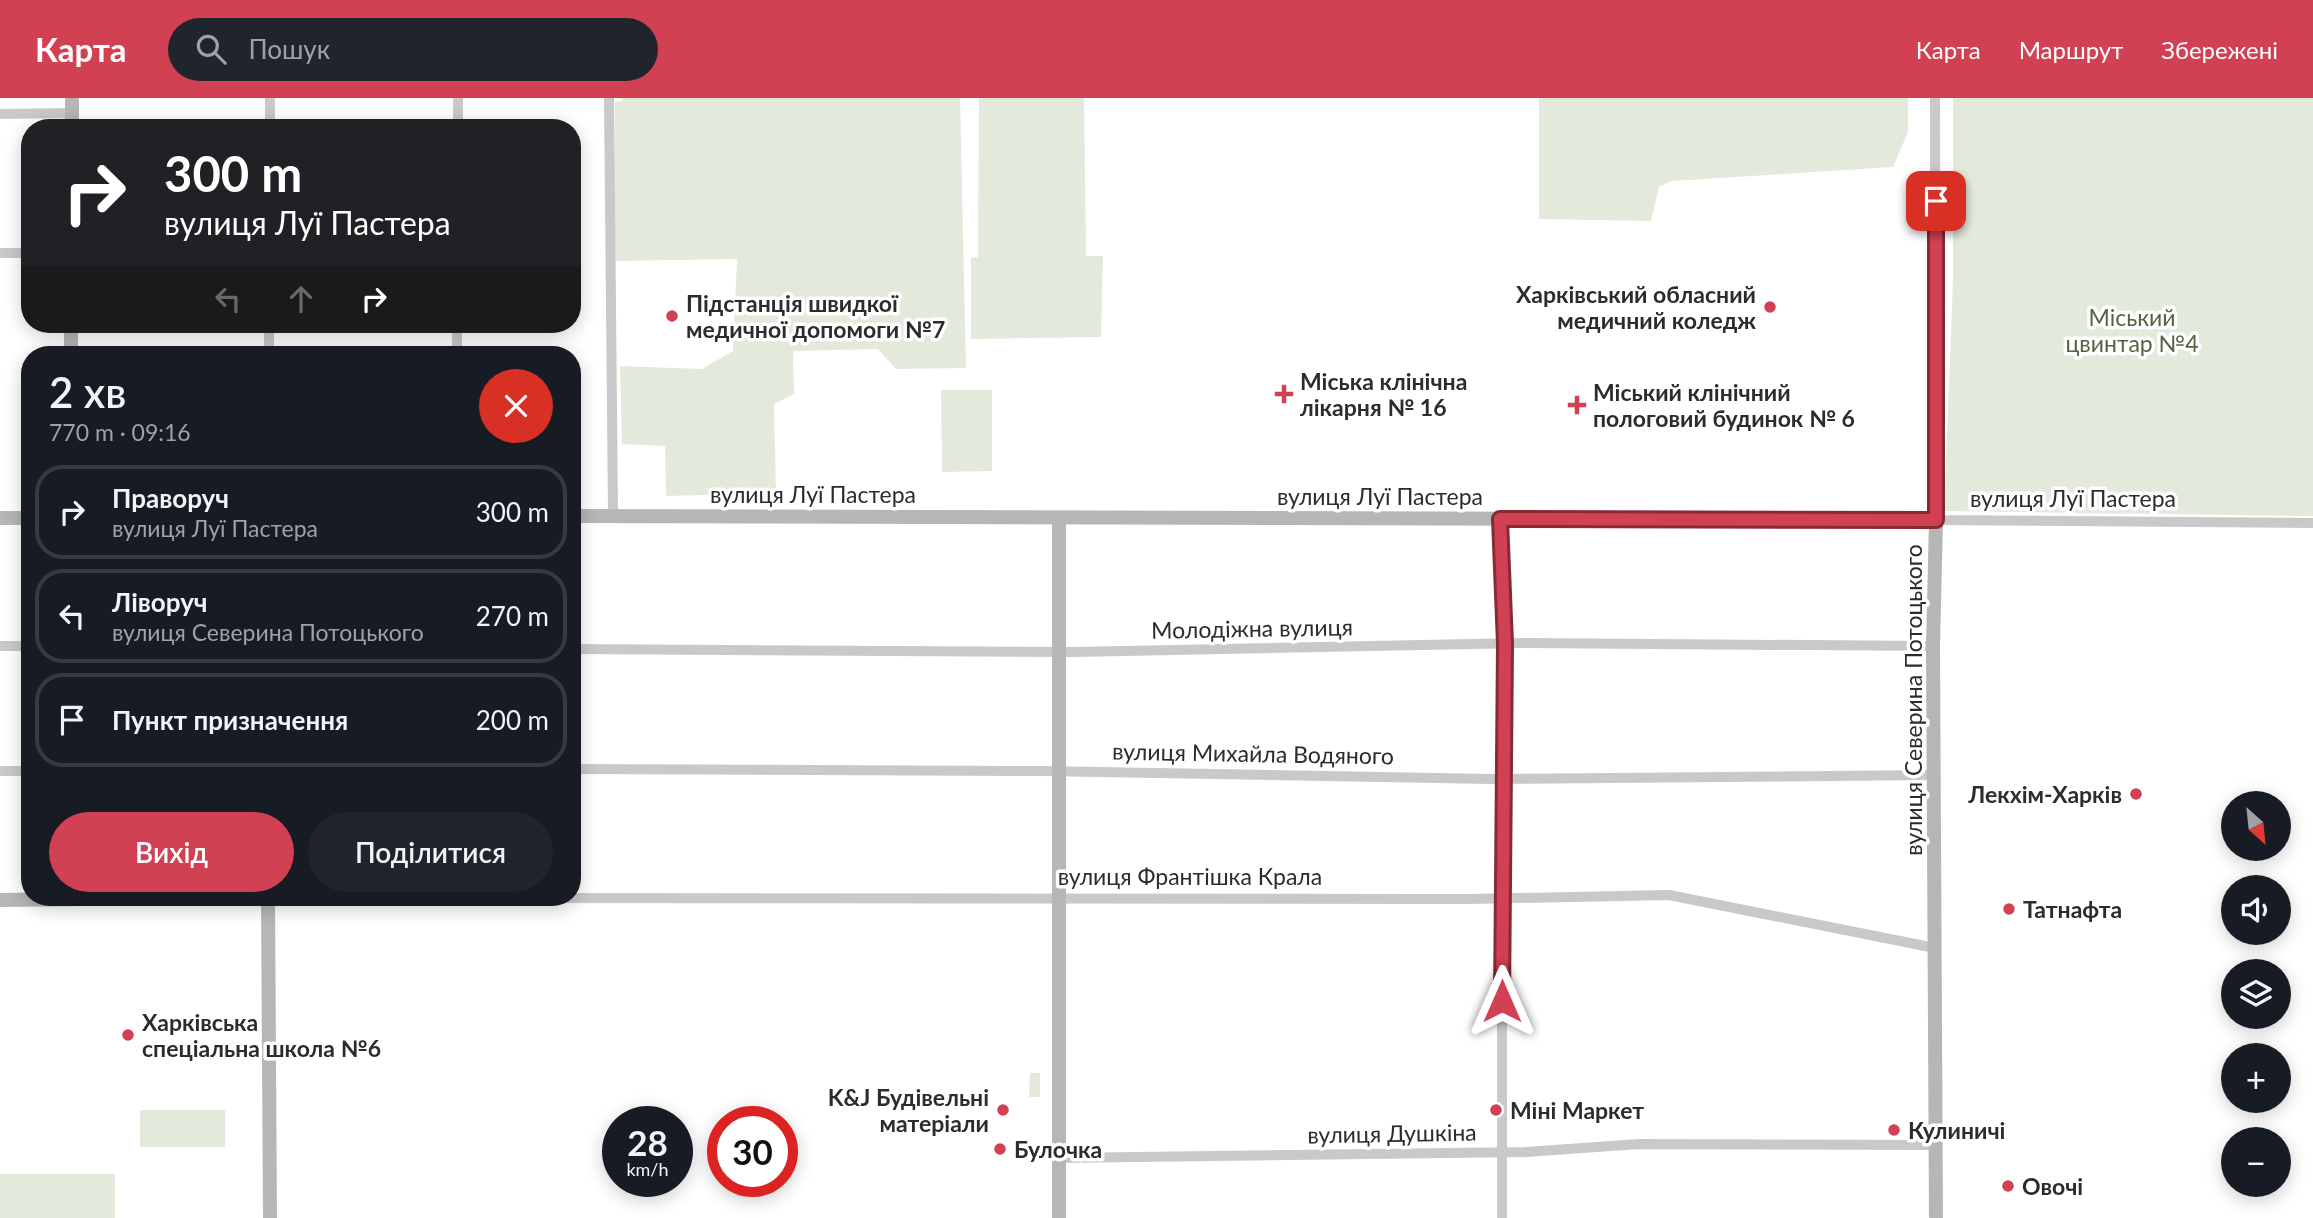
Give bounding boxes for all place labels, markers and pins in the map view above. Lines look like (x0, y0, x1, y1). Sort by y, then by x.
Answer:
pin (1906, 171, 1966, 231)
place label: Харківський обласний медичний коледж (1516, 280, 1756, 334)
place label: Підстанція швидкої медичної допомоги №7 (686, 289, 945, 343)
marker: Харківський обласний медичний коледж (1762, 299, 1778, 315)
marker: Підстанція швидкої медичної допомоги №7 (664, 308, 680, 324)
place label: Міська клінічна лікарня № 16 (1300, 367, 1467, 421)
place label: Міський клінічний пологовий будинок № 6 (1593, 378, 1855, 432)
marker: Міська клінічна лікарня № 16 (1274, 384, 1294, 404)
marker: Міський клінічний пологовий будинок № 6 (1567, 395, 1587, 415)
place label: Лекхім-Харків (1967, 780, 2122, 808)
marker: Лекхім-Харків (2128, 786, 2144, 802)
place label: Татнафта (2023, 895, 2122, 923)
marker: Татнафта (2001, 901, 2017, 917)
place label: Харківська спеціальна школа №6 (142, 1008, 381, 1062)
marker: Харківська спеціальна школа №6 (120, 1027, 136, 1043)
place label: K&J Будівельні матеріали (828, 1083, 989, 1137)
place label: Міні Маркет (1510, 1096, 1644, 1124)
marker: K&J Будівельні матеріали (995, 1102, 1011, 1118)
marker: Міні Маркет (1488, 1102, 1504, 1118)
place label: Кулиничі (1908, 1116, 2005, 1144)
marker: Кулиничі (1886, 1122, 1902, 1138)
place label: Булочка (1014, 1135, 1102, 1163)
marker: Булочка (992, 1141, 1008, 1157)
place label: Овочі (2022, 1172, 2083, 1200)
marker: Овочі (2000, 1178, 2016, 1194)

